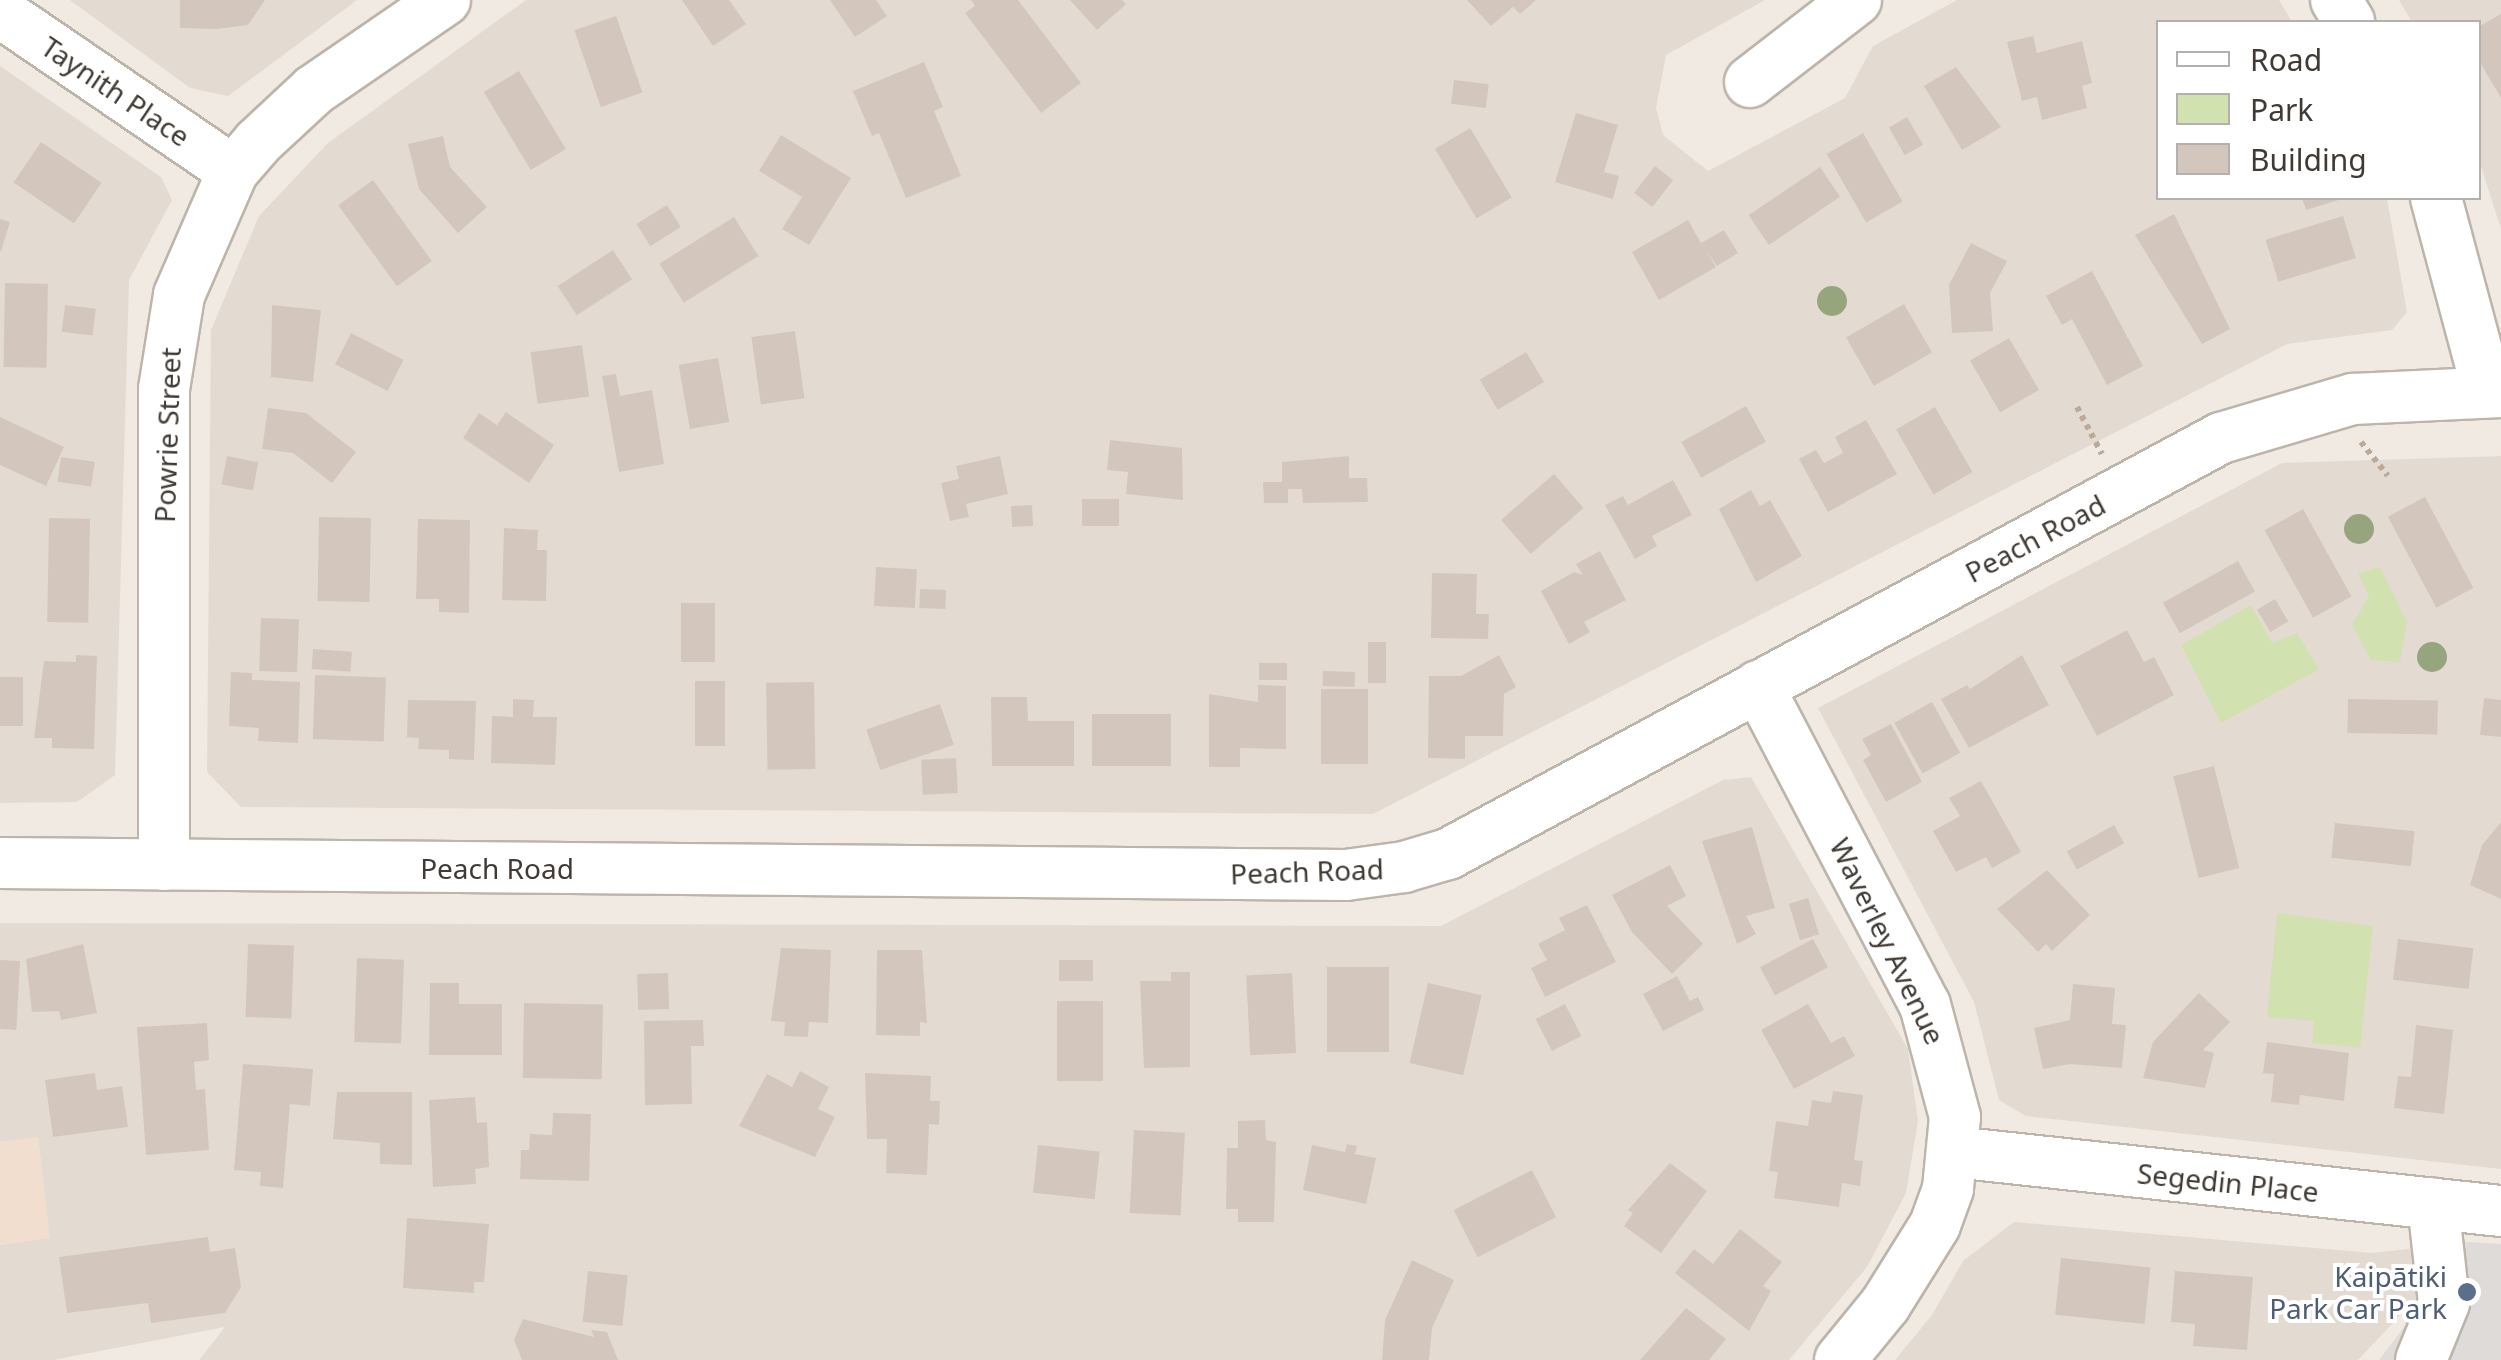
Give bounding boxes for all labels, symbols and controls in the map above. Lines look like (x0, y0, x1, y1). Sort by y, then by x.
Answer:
legend (2156, 20, 2481, 200)
street label: Taynith Place (35, 29, 197, 153)
text: Road (2250, 39, 2322, 80)
text: Park (2250, 89, 2313, 130)
text: Building (2250, 139, 2367, 180)
street label: Powrie Street (147, 347, 187, 523)
street label: Peach Road (1959, 487, 2111, 589)
street label: Waverley Avenue (1824, 832, 1952, 1050)
street label: Peach Road (420, 851, 574, 885)
street label: Peach Road (1230, 852, 1384, 890)
street label: Segedin Place (2136, 1156, 2320, 1208)
place label: Kaipātiki Park Car Park (2269, 1259, 2447, 1325)
marker: Kaipātiki Park Car Park (2456, 1281, 2478, 1303)

